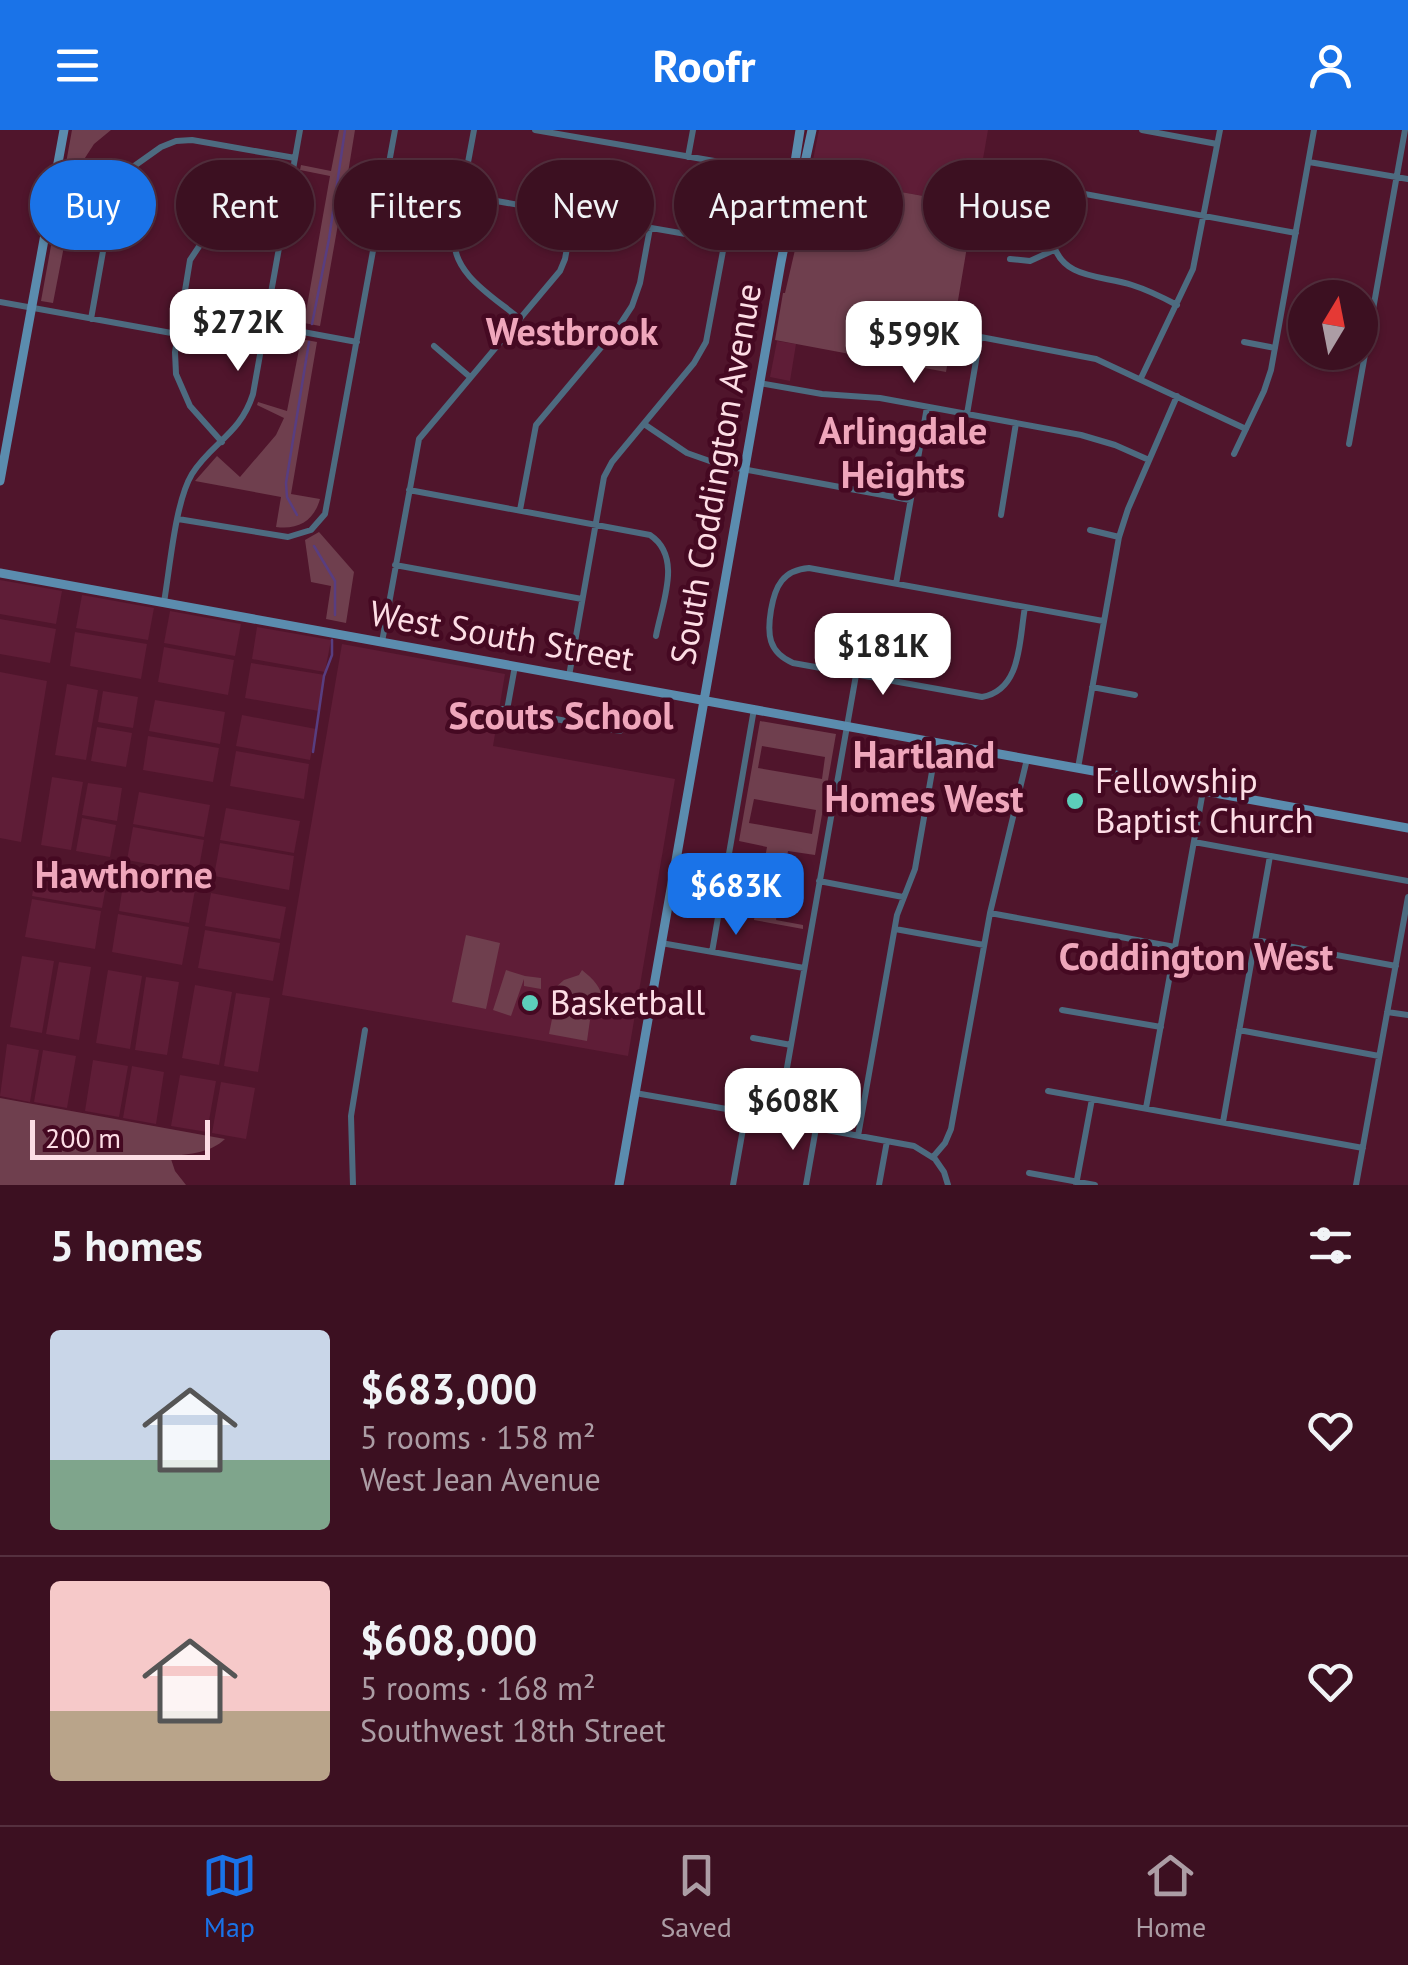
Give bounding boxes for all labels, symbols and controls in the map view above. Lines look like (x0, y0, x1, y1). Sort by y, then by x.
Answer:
text: Roofr (653, 36, 755, 94)
icon: menu (50, 38, 105, 93)
icon: person (1303, 38, 1358, 93)
chip: Buy (30, 160, 156, 250)
chip: Rent (176, 160, 314, 250)
chip: Filters (334, 160, 497, 250)
chip: New (517, 160, 654, 250)
chip: Apartment (674, 160, 903, 250)
chip: House (923, 160, 1086, 250)
street label: South Coddington Avenue (659, 280, 771, 668)
north arrow (1288, 280, 1378, 370)
map controls (1288, 280, 1378, 370)
pin: $272K (168, 289, 308, 374)
text: $272K (192, 300, 284, 342)
pin: $599K (844, 301, 984, 386)
district label: Westbrook (486, 306, 659, 355)
text: $599K (868, 312, 960, 354)
district label: Arlingdale Heights (819, 405, 987, 498)
street label: West South Street (367, 589, 638, 681)
pin: $181K (813, 613, 953, 698)
text: $181K (837, 624, 929, 666)
district label: Scouts School (449, 690, 674, 739)
district label: Hartland Homes West (824, 729, 1024, 822)
place label: Fellowship Baptist Church (1095, 757, 1314, 843)
marker: Fellowship Baptist Church (1064, 790, 1086, 812)
district label: Hawthorne (35, 849, 213, 898)
pin: $683K (666, 853, 806, 938)
text: $683K (690, 864, 782, 906)
district label: Coddington West (1059, 931, 1334, 980)
place label: Basketball (550, 979, 705, 1025)
marker: Basketball (519, 992, 541, 1014)
pin: $608K (723, 1068, 863, 1153)
text: $608K (747, 1079, 839, 1121)
scale bar (30, 1115, 210, 1160)
text: 200 m (45, 1119, 121, 1156)
text: 5 homes (50, 1218, 203, 1273)
icon: filters (1303, 1218, 1358, 1273)
text: $683,000 (360, 1361, 537, 1416)
icon: home (130, 1370, 250, 1490)
icon: heart (1303, 1403, 1358, 1458)
text: 5 rooms · 158 m² (360, 1416, 596, 1458)
text: West Jean Avenue (360, 1458, 601, 1500)
text: $608,000 (360, 1612, 537, 1667)
icon: home (130, 1621, 250, 1741)
icon: heart (1303, 1654, 1358, 1709)
text: 5 rooms · 168 m² (360, 1667, 596, 1709)
text: Southwest 18th Street (360, 1709, 666, 1751)
tab: Map (202, 1848, 257, 1945)
tab: Saved (660, 1848, 732, 1945)
tab: Home (1135, 1848, 1206, 1945)

